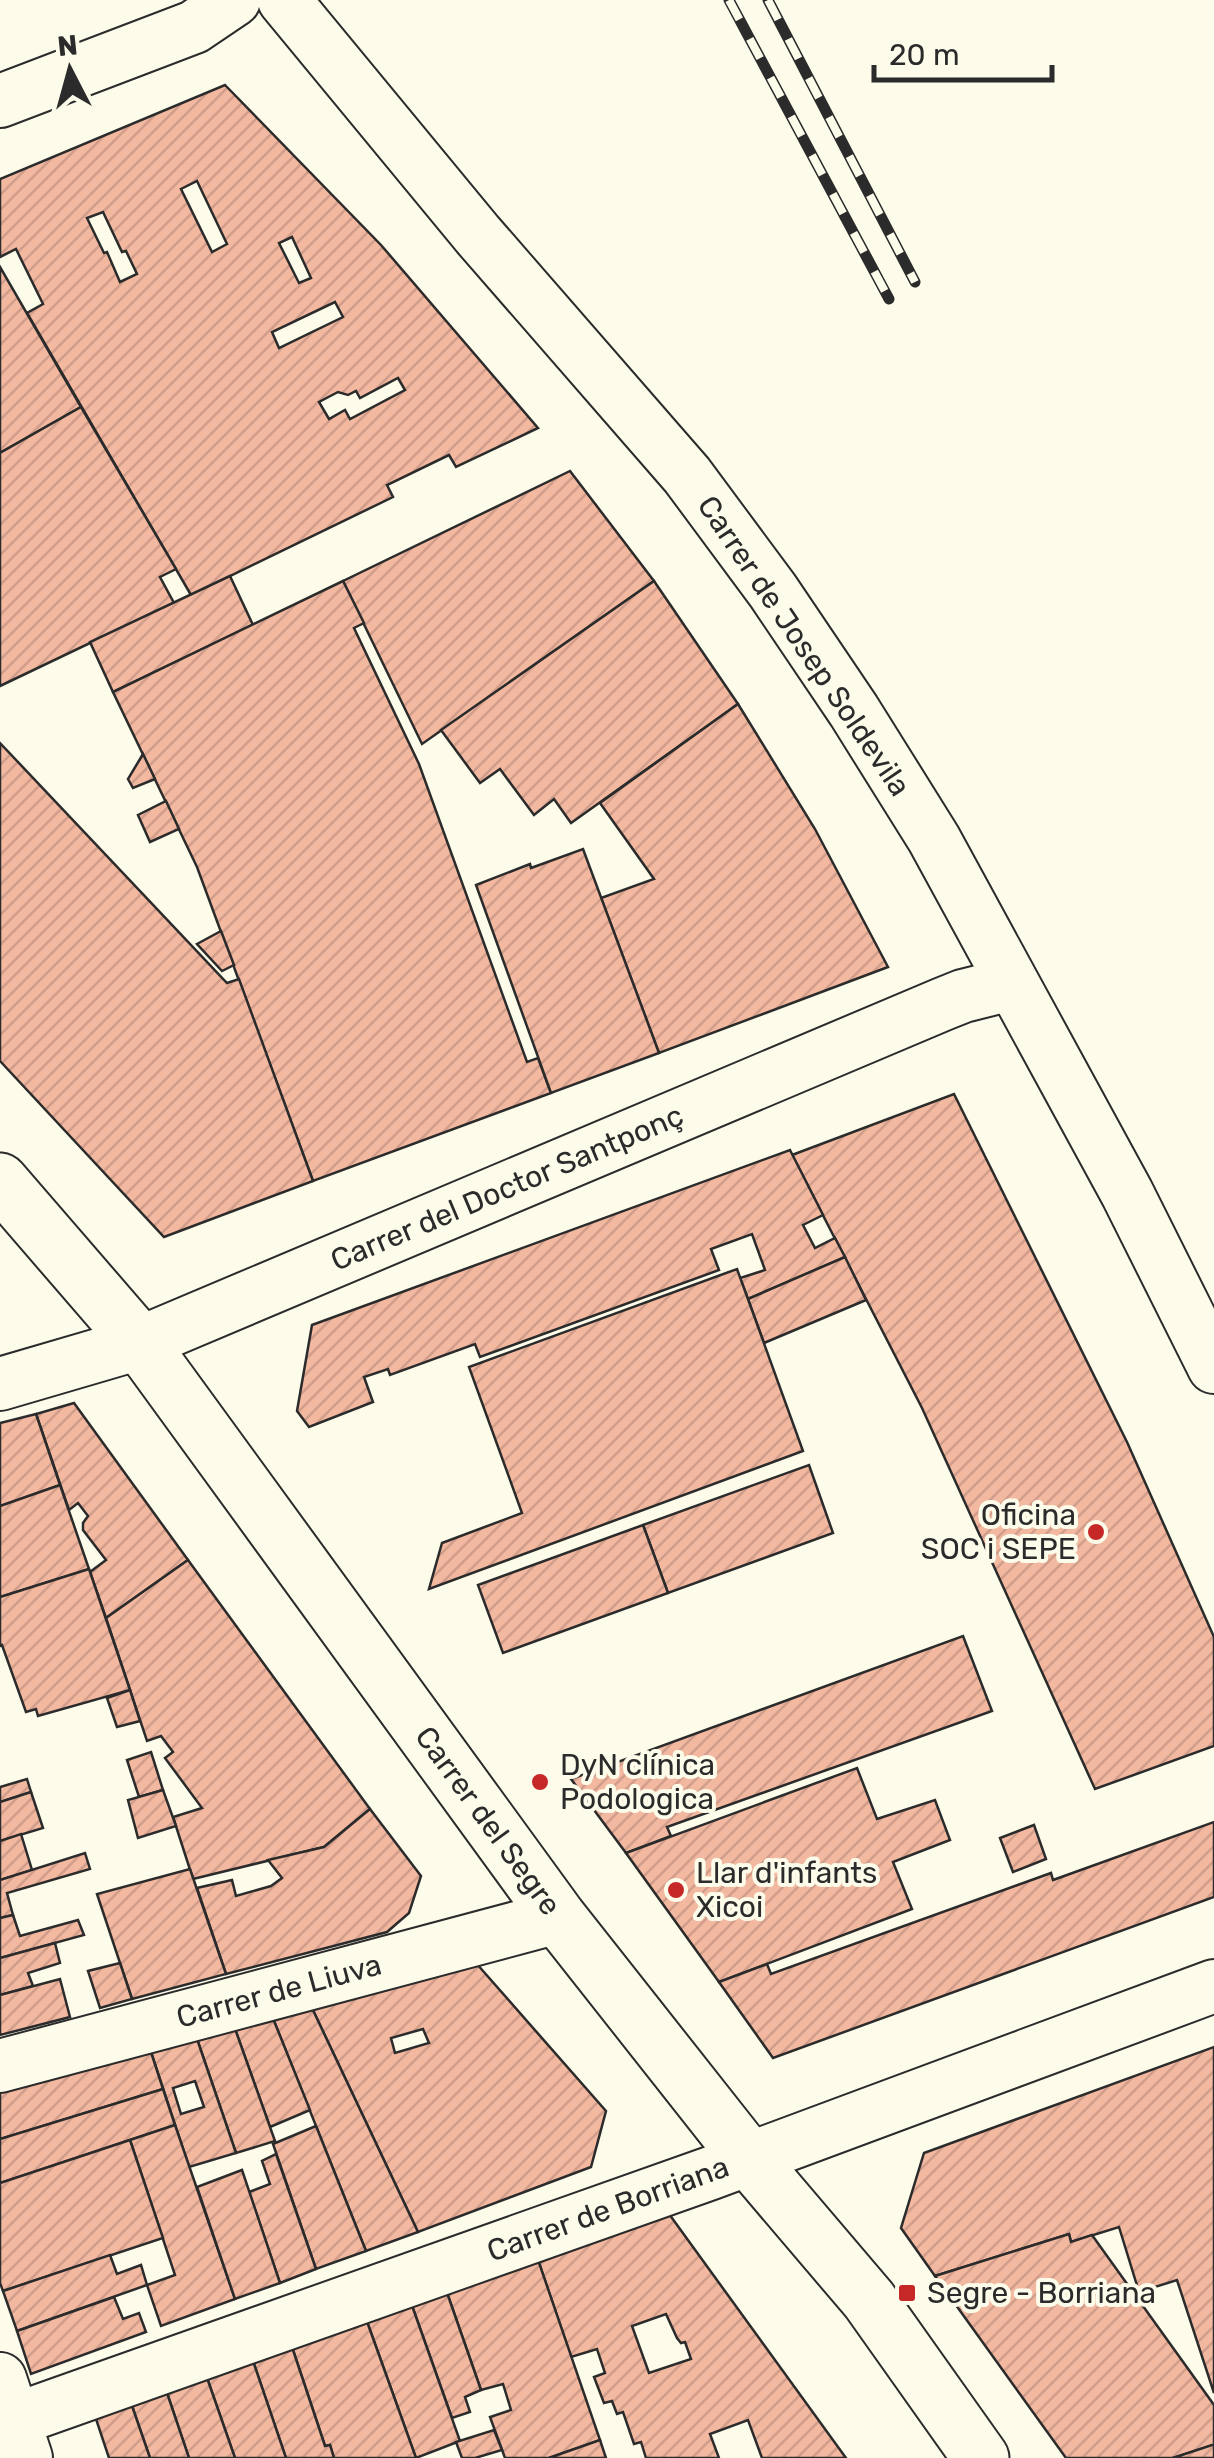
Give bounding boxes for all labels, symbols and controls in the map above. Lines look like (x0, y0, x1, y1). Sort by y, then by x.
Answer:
north arrow (20, 20, 120, 120)
scale bar (874, 20, 1052, 82)
text: N (56, 28, 79, 63)
text: 20 m (889, 37, 960, 73)
street label: Carrer de Josep Soldevila (690, 489, 918, 803)
street label: Carrer del Doctor Santponç (325, 1097, 689, 1279)
place label: Oficina SOC i SEPE (921, 1497, 1076, 1567)
marker: Oficina SOC i SEPE (1085, 1521, 1107, 1543)
street label: Carrer del Segre (407, 1720, 569, 1922)
place label: DyN clínica Podologica (560, 1747, 715, 1817)
marker: DyN clínica Podologica (529, 1771, 551, 1793)
place label: Llar d'infants Xicoi (696, 1855, 877, 1925)
marker: Llar d'infants Xicoi (665, 1879, 687, 1901)
street label: Carrer de Liuva (173, 1946, 385, 2036)
street label: Carrer de Borriana (482, 2149, 734, 2269)
place label: Segre - Borriana (927, 2275, 1156, 2311)
marker: Segre - Borriana (896, 2282, 918, 2304)

